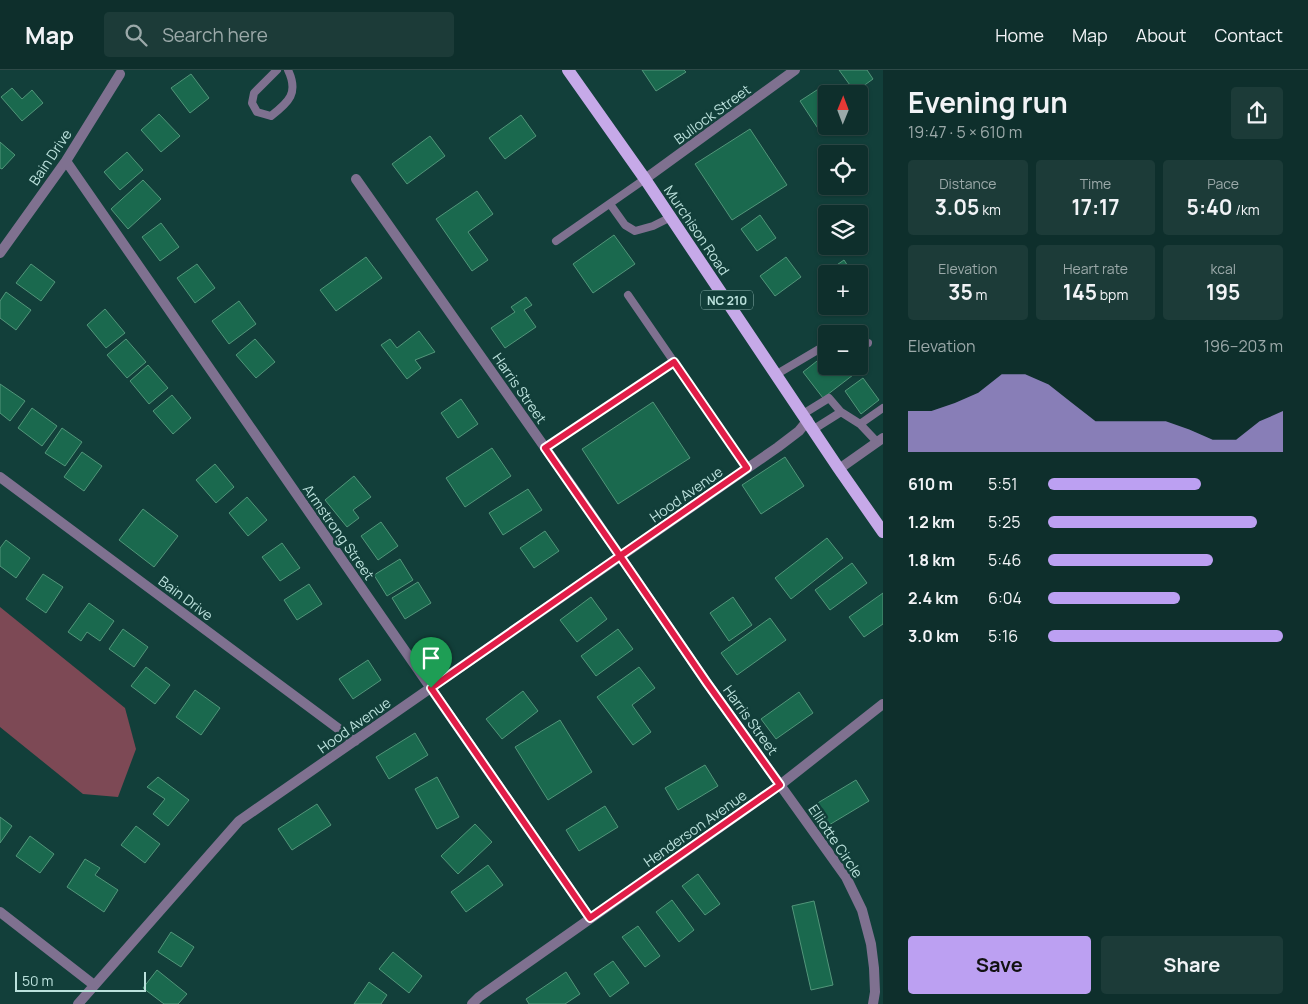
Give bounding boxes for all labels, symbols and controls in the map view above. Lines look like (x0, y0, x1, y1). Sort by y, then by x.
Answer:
search box (104, 12, 454, 57)
text: Map (25, 18, 74, 51)
icon: search (122, 21, 150, 49)
text: Search here (162, 22, 268, 48)
text: Home (995, 23, 1044, 47)
text: Map (1072, 23, 1108, 47)
text: About (1136, 23, 1186, 47)
text: Contact (1214, 23, 1283, 47)
street label: Bullock Street (670, 80, 754, 148)
text: Evening run (908, 83, 1068, 121)
north arrow (818, 85, 868, 135)
map controls (818, 85, 868, 375)
button: share (1231, 87, 1283, 139)
text: 19:47 · 5 × 610 m (908, 121, 1022, 143)
street label: Bain Drive (24, 125, 76, 189)
button: locate (818, 145, 868, 195)
text: Distance (939, 174, 997, 193)
text: Time (1080, 174, 1111, 193)
text: Pace (1207, 174, 1239, 193)
street label: Murchison Road (660, 181, 734, 279)
text: 3.05 (935, 193, 979, 221)
text: 17:17 (1071, 193, 1119, 221)
text: 5:40 (1187, 193, 1233, 221)
text: km (979, 200, 1001, 219)
text: /km (1233, 200, 1260, 219)
button: layers (818, 205, 868, 255)
text: Elevation (938, 259, 997, 278)
text: Heart rate (1063, 259, 1128, 278)
text: kcal (1210, 259, 1236, 278)
button: + (818, 265, 868, 315)
text: 35 (948, 278, 973, 306)
text: 145 (1063, 278, 1097, 306)
text: 195 (1206, 278, 1240, 306)
text: m (973, 285, 987, 304)
text: bpm (1097, 285, 1128, 304)
road number: NC 210 (701, 290, 753, 310)
button: − (818, 325, 868, 375)
text: Elevation (908, 335, 976, 357)
text: 196–203 m (1204, 335, 1283, 357)
street label: Harris Street (489, 349, 552, 427)
street label: Hood Avenue (646, 462, 726, 526)
text: 610 m (908, 473, 953, 495)
text: 5:51 (988, 473, 1018, 495)
street label: Armstrong Street (299, 480, 379, 584)
text: 1.2 km (908, 511, 955, 533)
text: 5:25 (988, 511, 1020, 533)
text: 1.8 km (908, 549, 955, 571)
text: 5:46 (988, 549, 1021, 571)
street label: Bain Drive (155, 571, 217, 625)
text: 2.4 km (908, 587, 958, 609)
text: 6:04 (988, 587, 1022, 609)
text: 3.0 km (908, 625, 959, 647)
text: 5:16 (988, 625, 1018, 647)
pin (410, 637, 452, 688)
icon: arrive (417, 644, 445, 672)
street label: Harris Street (719, 681, 783, 759)
street label: Hood Avenue (314, 693, 394, 757)
street label: Henderson Avenue (640, 785, 750, 871)
street label: Elliotte Circle (804, 801, 868, 881)
button: Save (908, 936, 1091, 994)
button: Share (1101, 936, 1283, 994)
scale bar (15, 969, 146, 992)
text: 50 m (22, 971, 53, 990)

